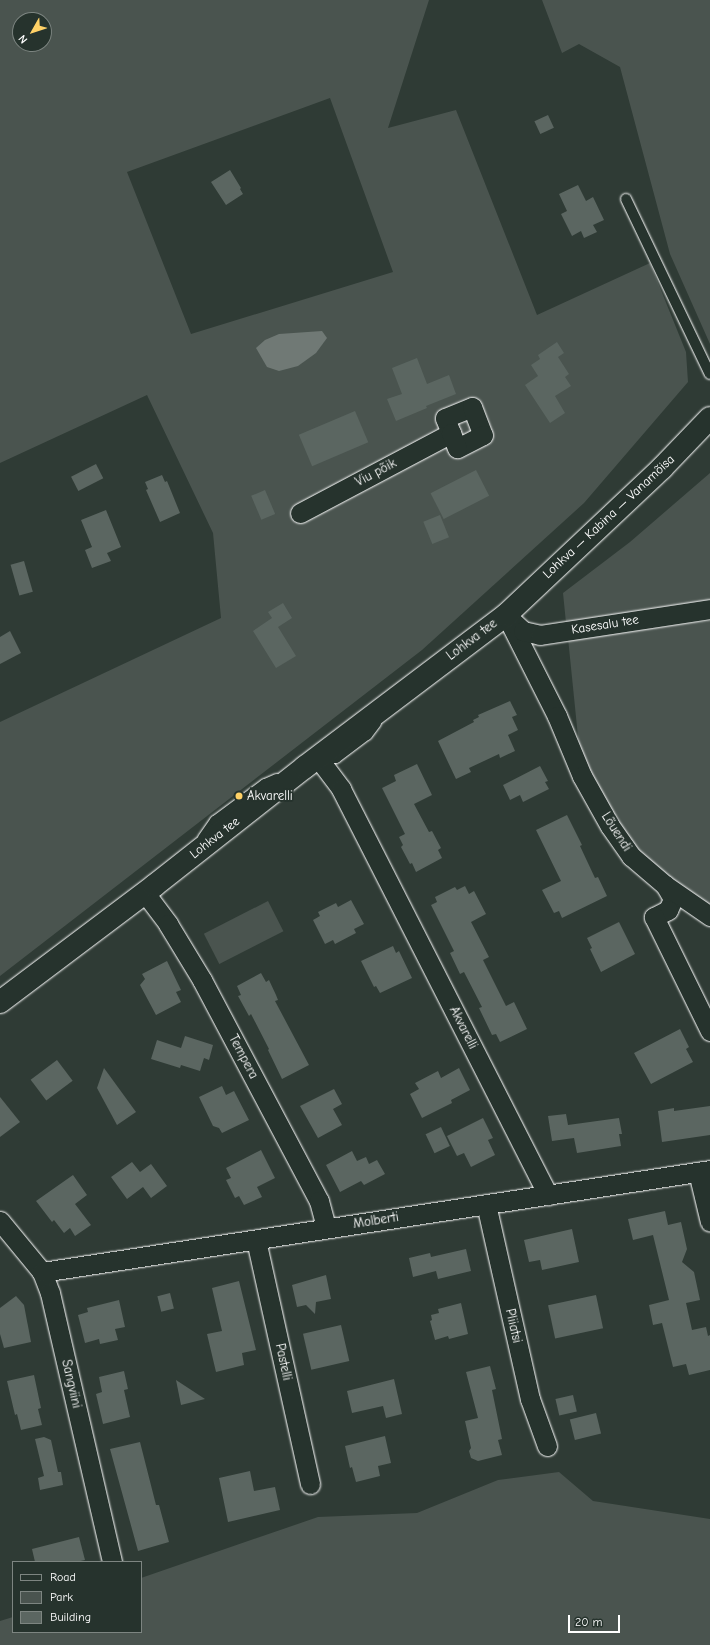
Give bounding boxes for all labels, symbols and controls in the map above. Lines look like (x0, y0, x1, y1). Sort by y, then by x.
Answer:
north arrow (12, 12, 52, 52)
text: N (16, 32, 30, 46)
street label: Lohkva — Kabina — Vanamõisa (540, 452, 678, 582)
street label: Viu põik (353, 456, 399, 490)
street label: Kasesalu tee (570, 612, 640, 638)
street label: Lohkva tee (444, 616, 500, 664)
place label: Akvarelli (247, 788, 293, 804)
marker: Akvarelli (234, 791, 244, 801)
street label: Lõuendi (598, 810, 634, 854)
street label: Lohkva tee (187, 814, 243, 862)
street label: Akvarelli (446, 1004, 480, 1052)
street label: Tempera (225, 1032, 261, 1082)
street label: Molberti (352, 1210, 400, 1232)
street label: Pliiatsi (501, 1307, 525, 1345)
street label: Pastelli (271, 1342, 295, 1382)
street label: Sangviini (58, 1358, 84, 1410)
legend (12, 1561, 142, 1633)
text: Road (50, 1570, 76, 1584)
text: Park (50, 1590, 73, 1604)
scale bar (570, 1607, 622, 1633)
text: Building (50, 1610, 91, 1624)
text: 20 m (575, 1615, 603, 1629)

